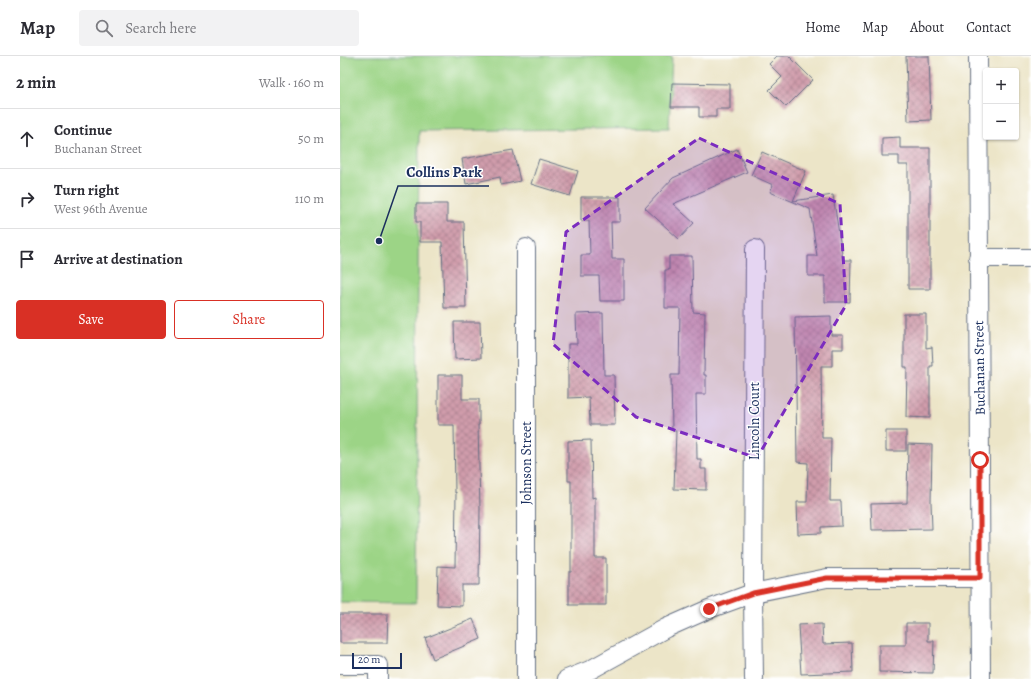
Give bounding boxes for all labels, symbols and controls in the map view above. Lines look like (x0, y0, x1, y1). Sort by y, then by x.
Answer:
search box (79, 10, 359, 46)
text: Map (20, 15, 55, 41)
icon: search (93, 17, 115, 39)
text: Search here (125, 18, 197, 38)
text: Home (805, 18, 840, 37)
text: Map (862, 18, 888, 37)
text: About (910, 18, 944, 37)
text: Contact (966, 18, 1011, 37)
map controls (983, 68, 1019, 140)
button: + (983, 68, 1019, 104)
text: 2 min (16, 71, 56, 94)
text: Walk · 160 m (259, 74, 324, 91)
button: − (983, 104, 1019, 140)
text: Continue (54, 120, 112, 140)
icon: ahead (16, 128, 38, 150)
text: 50 m (298, 130, 324, 147)
text: Buchanan Street (54, 140, 142, 157)
callout: Collins Park (398, 159, 489, 186)
text: Collins Park (406, 162, 482, 182)
text: Turn right (54, 180, 119, 200)
icon: right (16, 188, 38, 210)
text: 110 m (295, 190, 324, 207)
text: West 96th Avenue (54, 200, 148, 217)
icon: arrive (16, 248, 38, 270)
text: Arrive at destination (54, 249, 183, 269)
button: Save (16, 300, 166, 339)
button: Share (174, 300, 324, 339)
street label: Buchanan Street (969, 320, 990, 416)
street label: Lincoln Court (745, 381, 764, 460)
street label: Johnson Street (517, 421, 536, 505)
route start (971, 451, 989, 469)
route end (700, 600, 718, 618)
scale bar (352, 651, 402, 670)
text: 20 m (358, 652, 380, 667)

